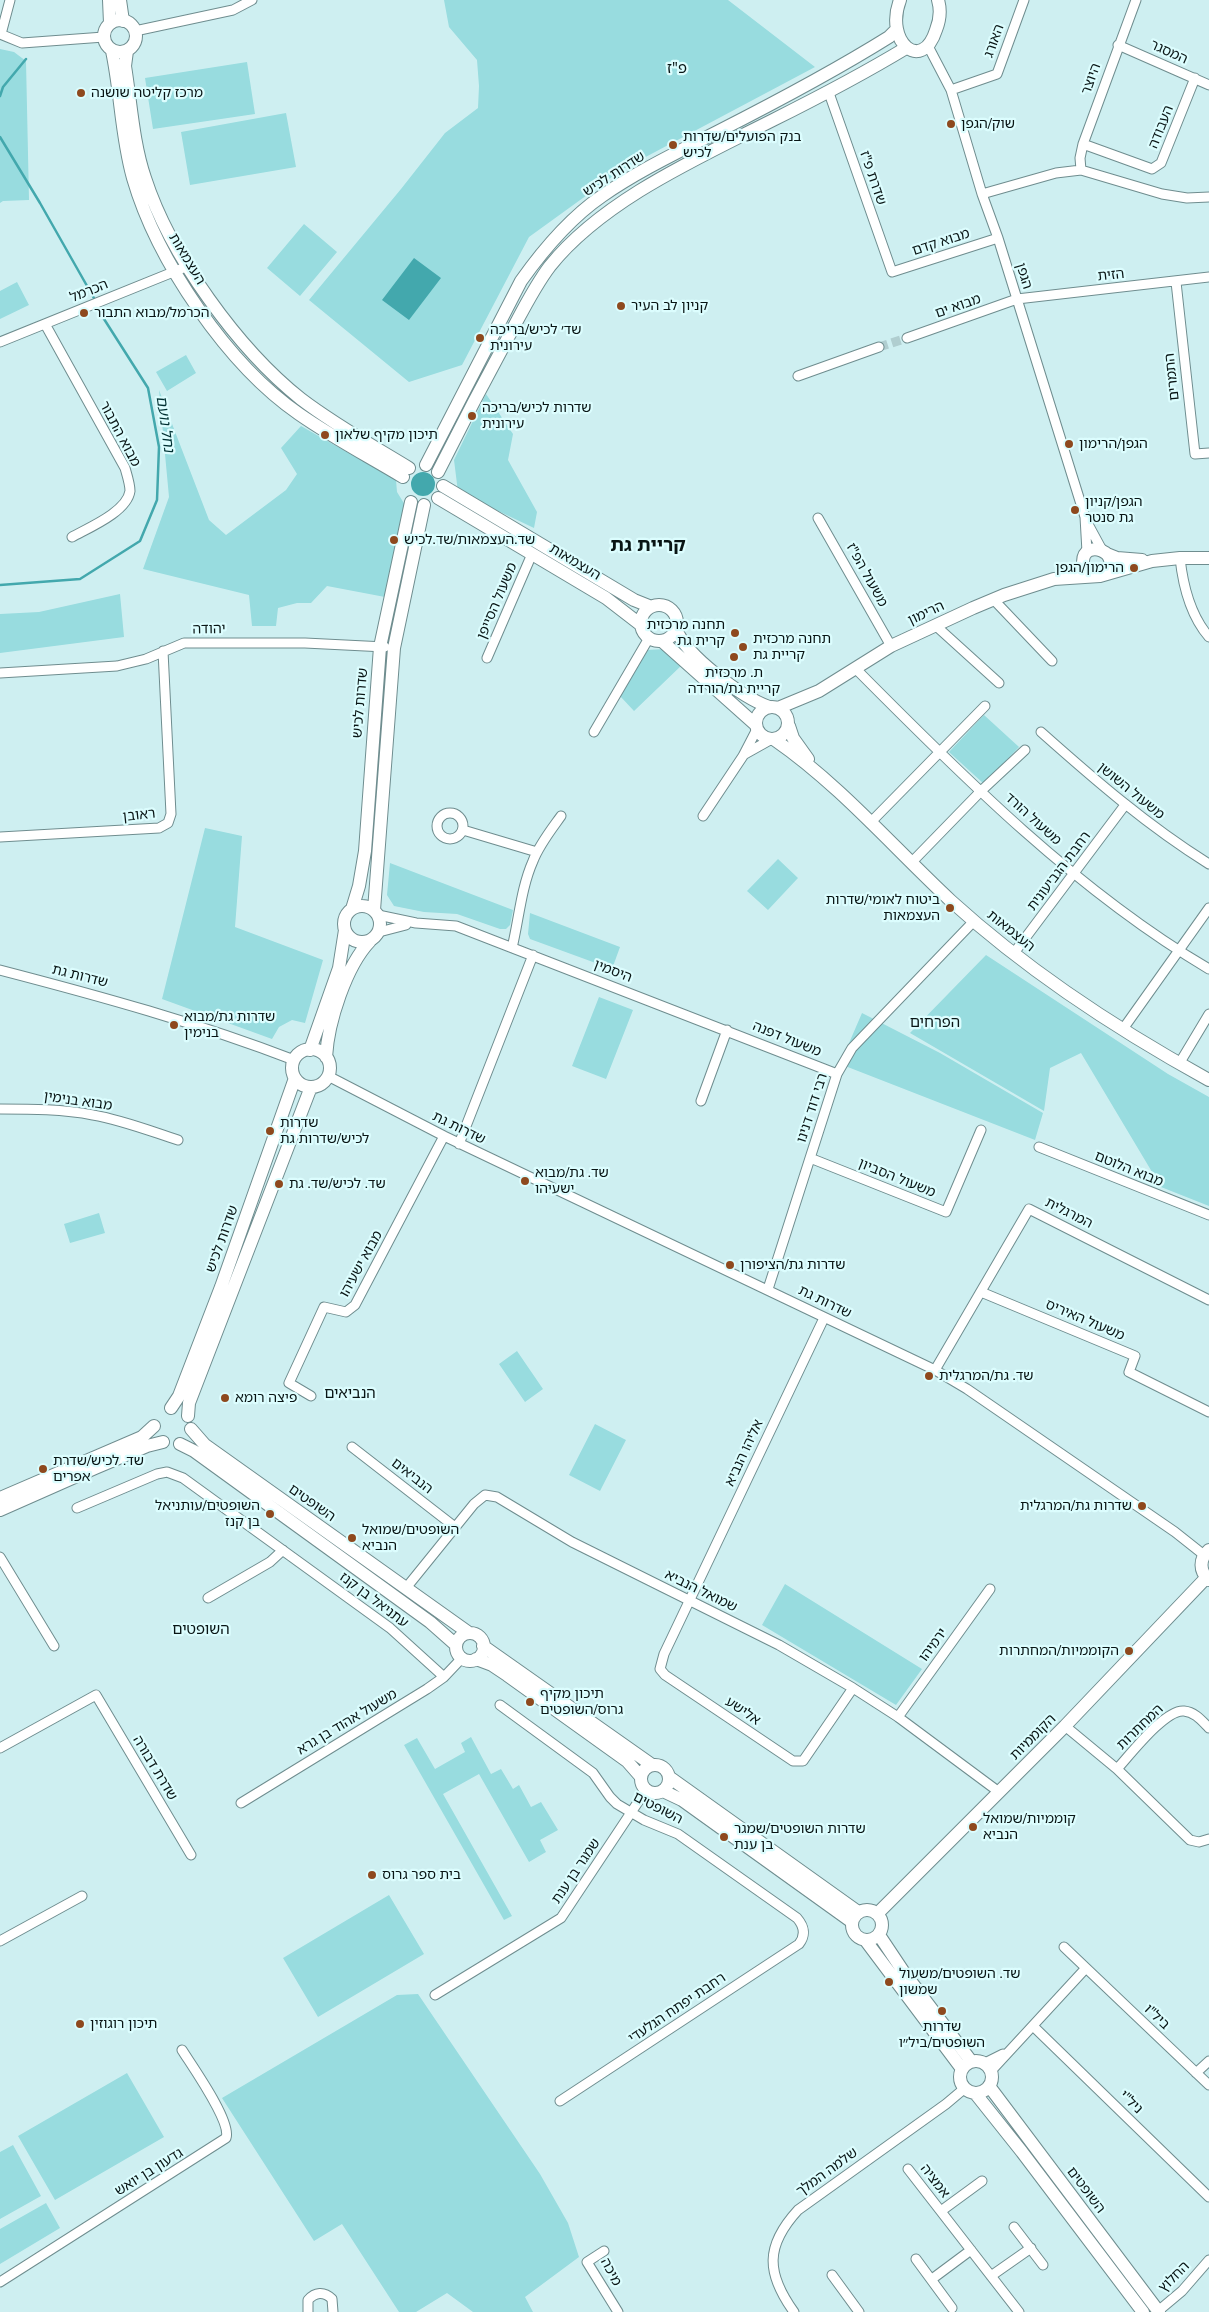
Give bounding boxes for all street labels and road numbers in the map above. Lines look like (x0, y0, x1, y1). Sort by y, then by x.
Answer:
street label: האורג (980, 22, 1008, 60)
street label: המסגר (1148, 36, 1190, 68)
street label: היוצר (1078, 61, 1104, 97)
street label: העבודה (1145, 103, 1177, 151)
street label: שדרות לכיש (580, 148, 648, 200)
street label: שדרת פ"ז (856, 149, 890, 207)
street label: מבוא קדם (910, 225, 972, 259)
street label: העצמאות (165, 230, 209, 288)
street label: הגפן (1012, 261, 1036, 291)
street label: הזית (1097, 265, 1125, 285)
street label: הכרמל (67, 276, 111, 306)
street label: מבוא ים (933, 290, 983, 322)
street label: התמרים (1161, 352, 1183, 402)
street label: מבוא התבור (96, 398, 144, 470)
street label: העצמאות (546, 540, 604, 584)
street label: משעול הפ"ז (843, 540, 891, 610)
street label: משעול הסייפן (473, 560, 521, 642)
street label: הרימון (905, 597, 947, 629)
street label: יהודה (192, 620, 226, 638)
street label: שדרות לכיש (349, 667, 371, 739)
street label: משעול השושן (1094, 759, 1168, 823)
street label: משעול הורד (1001, 789, 1065, 849)
street label: ראובן (122, 805, 156, 825)
street label: רחבת הגביעונית (1024, 828, 1094, 914)
street label: העצמאות (984, 907, 1038, 955)
street label: היסמין (591, 956, 635, 986)
street label: שדרות גת (50, 961, 110, 991)
street label: משעול דפנה (750, 1018, 824, 1060)
street label: רבי דוד דנינו (793, 1071, 831, 1145)
street label: מבוא בנימין (43, 1088, 113, 1114)
street label: שדרות גת (430, 1108, 488, 1148)
street label: מבוא הלוטם (1092, 1148, 1166, 1190)
street label: משעול הסביון (856, 1155, 938, 1201)
street label: המרגלית (1042, 1194, 1096, 1232)
street label: שדרות לכיש (202, 1203, 242, 1275)
street label: מבוא ישעיהו (336, 1228, 386, 1300)
street label: שדרות גת (796, 1282, 854, 1322)
street label: משעול האיריס (1043, 1296, 1127, 1344)
street label: אליהו הנביא (721, 1417, 767, 1489)
street label: הנביאים (388, 1455, 436, 1497)
street label: השופטים (285, 1481, 339, 1525)
street label: שמואל הנביא (662, 1566, 740, 1616)
street label: עתניאל בן קנז (336, 1569, 412, 1631)
street label: ירמיהו (915, 1625, 951, 1665)
street label: משעול אהוד בן גרא (294, 1686, 400, 1758)
street label: אלישע (722, 1693, 764, 1729)
street label: המחתרות (1113, 1701, 1167, 1753)
street label: הקוממיות (1007, 1711, 1059, 1763)
street label: שדרת דבורה (129, 1732, 181, 1804)
street label: השופטים (630, 1788, 686, 1828)
street label: שמגר בן ענת (548, 1835, 604, 1907)
street label: רחבת יפתח הגלעדי (625, 1969, 729, 2047)
street label: ביל"ו (1141, 2001, 1173, 2033)
street label: ניל"י (1116, 2087, 1146, 2117)
street label: גדעון בן יואש (112, 2144, 186, 2200)
street label: שלמה המלך (793, 2144, 861, 2200)
street label: אמציה (917, 2161, 953, 2201)
street label: השופטים (1063, 2164, 1109, 2216)
street label: מיכה (597, 2255, 625, 2289)
street label: החלוץ (1155, 2258, 1193, 2296)

